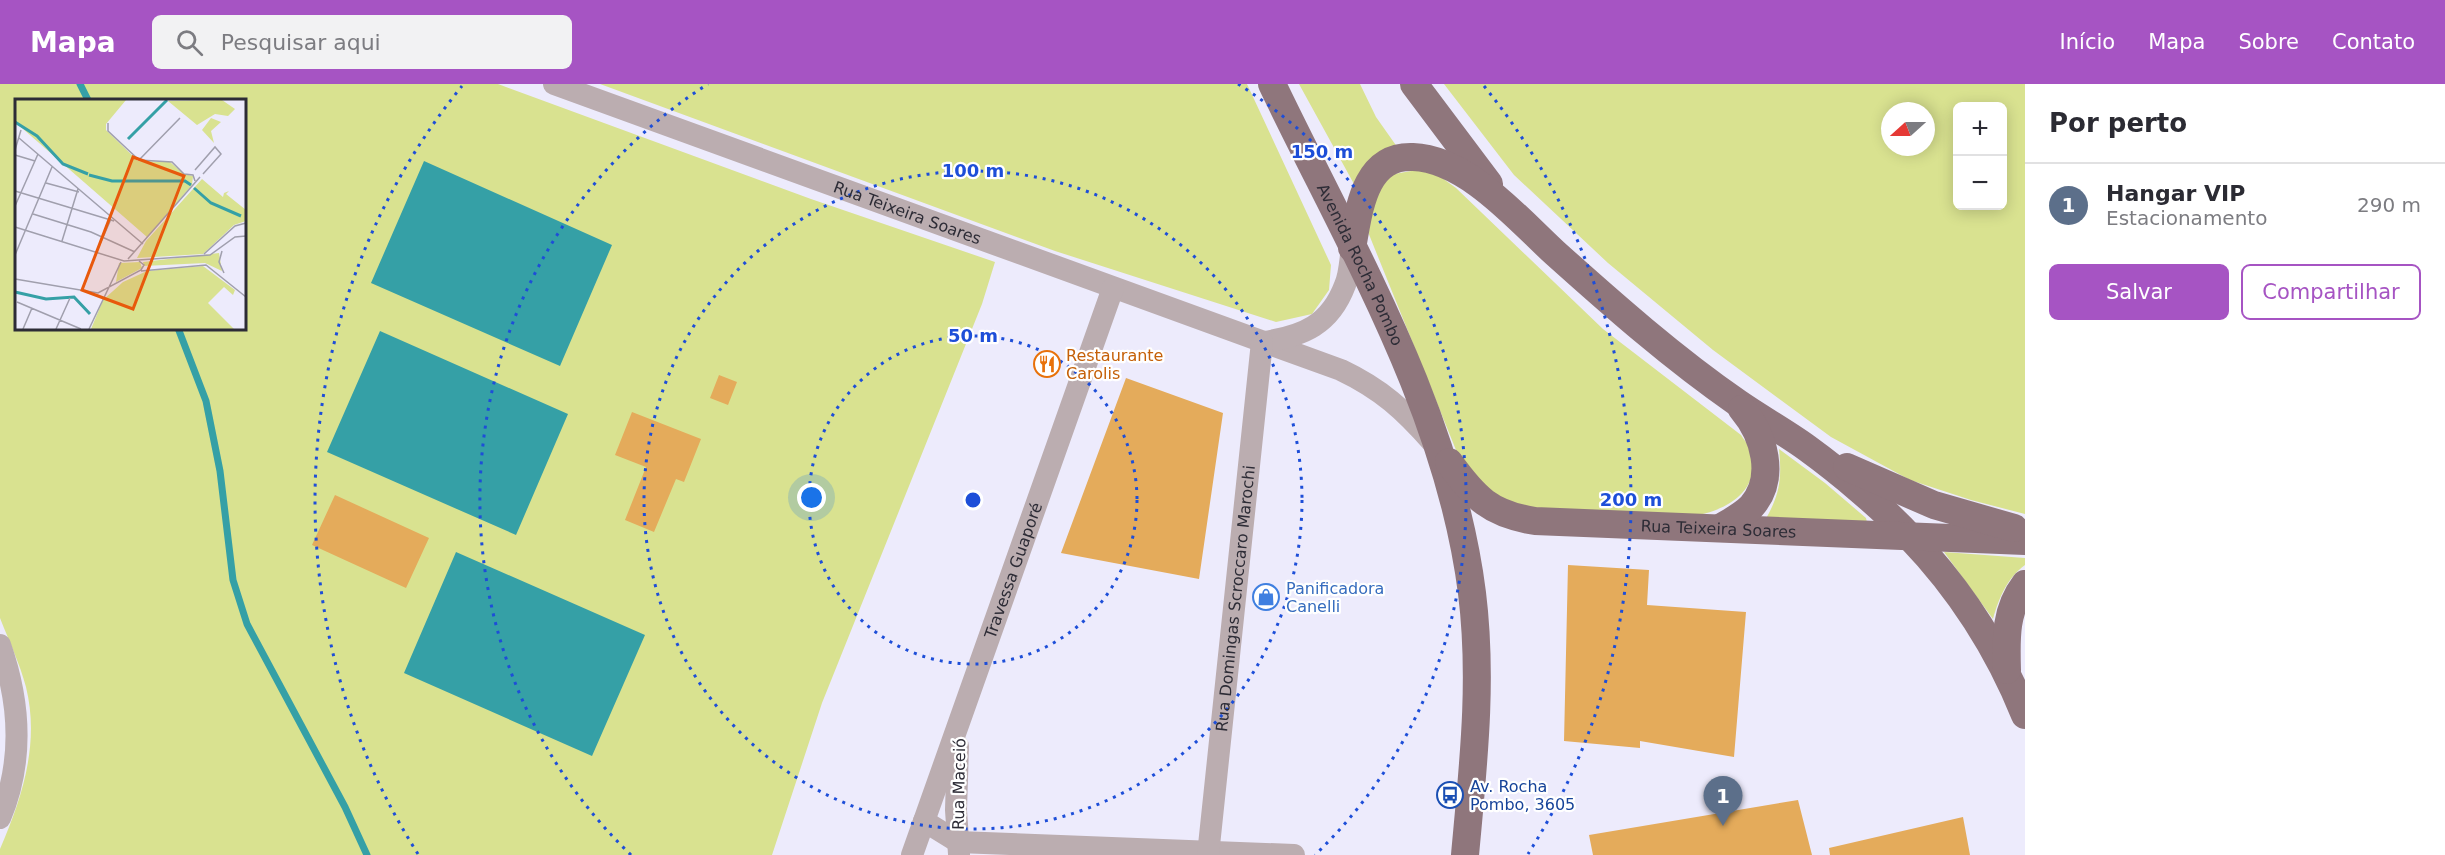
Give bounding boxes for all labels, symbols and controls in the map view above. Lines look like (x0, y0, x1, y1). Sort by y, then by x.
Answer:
search box (152, 15, 572, 69)
text: Mapa (30, 26, 116, 59)
icon: search (173, 26, 206, 59)
text: Pesquisar aqui (221, 30, 381, 55)
text: Início (2060, 30, 2115, 54)
text: Mapa (2148, 30, 2205, 54)
text: Sobre (2238, 30, 2299, 54)
text: Contato (2332, 30, 2415, 54)
inset map (15, 99, 246, 330)
north arrow (1881, 102, 1935, 156)
map controls (1953, 102, 2007, 210)
button: + (1953, 102, 2007, 156)
text: Por perto (2049, 108, 2187, 138)
text: 150 m (1291, 141, 1353, 162)
button: − (1953, 156, 2007, 210)
text: 100 m (942, 160, 1004, 181)
street label: Rua Teixeira Soares (831, 177, 984, 248)
street label: Avenida Rocha Pombo (1313, 180, 1407, 348)
text: Hangar VIP (2106, 181, 2245, 206)
text: 1 (2062, 193, 2075, 217)
text: 290 m (2357, 193, 2421, 217)
text: Estacionamento (2106, 206, 2267, 230)
button: Salvar (2049, 264, 2229, 320)
button: Compartilhar (2241, 264, 2421, 320)
text: 50 m (948, 325, 998, 346)
place label: Restaurante Carolis (1066, 346, 1163, 383)
restaurant icon: Restaurante Carolis (1032, 349, 1062, 379)
street label: Rua Domingas Scroccaro Marochi (1212, 464, 1258, 733)
your location (797, 483, 826, 512)
text: 200 m (1600, 489, 1662, 510)
centre of rings (963, 490, 983, 510)
street label: Travessa Guaporé (980, 500, 1046, 642)
street label: Rua Teixeira Soares (1640, 516, 1797, 541)
place label: Panificadora Canelli (1286, 579, 1384, 616)
shop icon: Panificadora Canelli (1251, 582, 1281, 612)
street label: Rua Maceió (949, 738, 969, 830)
pin: 1 (1704, 776, 1742, 826)
place label: Av. Rocha Pombo, 3605 (1470, 777, 1575, 814)
bus stop icon: Av. Rocha Pombo, 3605 (1435, 780, 1465, 810)

